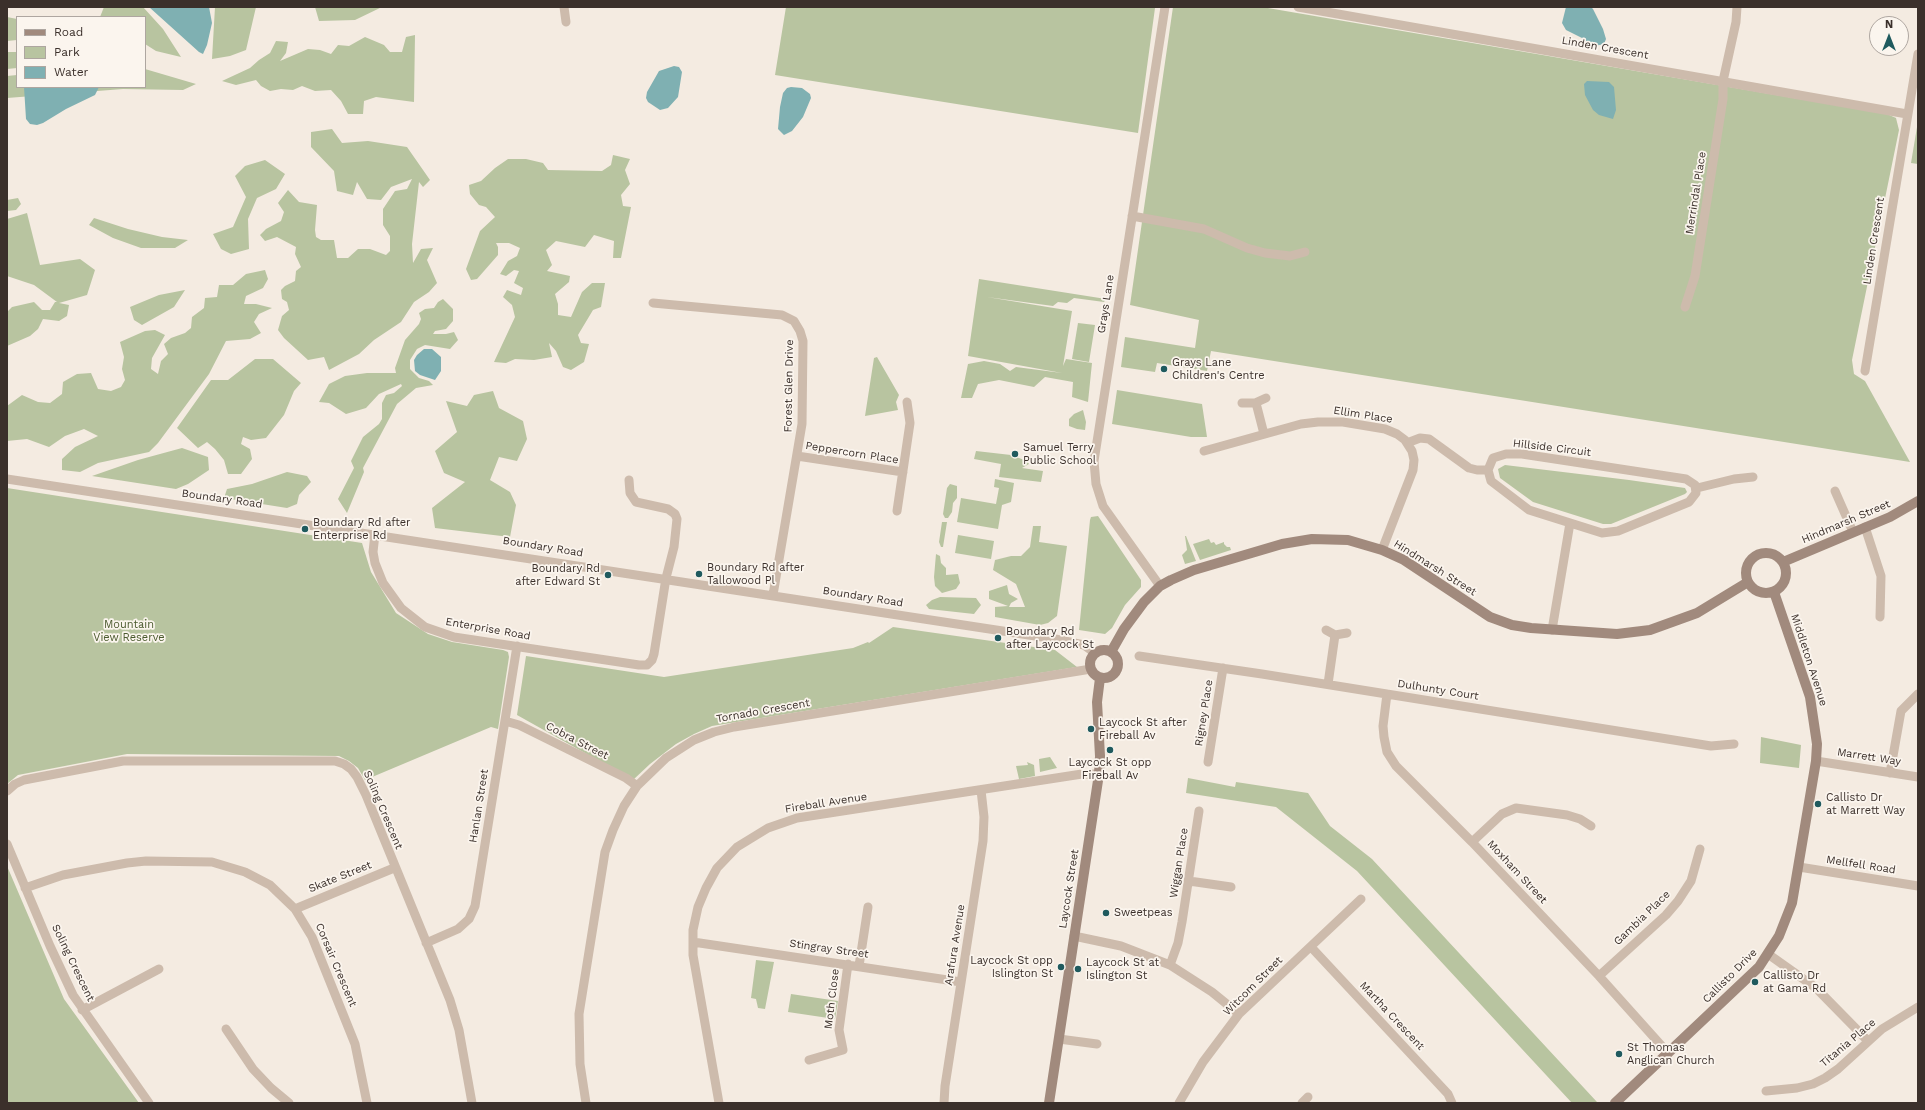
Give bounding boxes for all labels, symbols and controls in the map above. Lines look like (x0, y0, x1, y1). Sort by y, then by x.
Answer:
legend (16, 16, 146, 88)
north arrow (1869, 16, 1909, 56)
text: N (1885, 18, 1893, 31)
text: Road (54, 25, 83, 39)
street label: Linden Crescent (1561, 34, 1649, 62)
text: Park (54, 45, 80, 59)
text: Water (54, 65, 88, 79)
street label: Merrindal Place (1683, 151, 1709, 235)
street label: Linden Crescent (1861, 197, 1887, 285)
street label: Grays Lane (1095, 274, 1117, 334)
street label: Forest Glen Drive (782, 339, 796, 433)
place label: Grays Lane Children's Centre (1172, 356, 1265, 382)
marker: Grays Lane Children's Centre (1159, 364, 1169, 374)
street label: Ellim Place (1332, 404, 1394, 426)
street label: Hillside Circuit (1512, 437, 1592, 459)
street label: Peppercorn Place (805, 439, 899, 467)
place label: Samuel Terry Public School (1023, 441, 1096, 467)
marker: Samuel Terry Public School (1010, 449, 1020, 459)
street label: Boundary Road (181, 487, 263, 511)
street label: Hindmarsh Street (1800, 497, 1892, 547)
place label: Boundary Rd after Enterprise Rd (313, 516, 411, 542)
marker: Boundary Rd after Enterprise Rd (300, 524, 310, 534)
street label: Boundary Road (502, 534, 584, 560)
street label: Hindmarsh Street (1391, 537, 1479, 599)
place label: Boundary Rd after Tallowood Pl (707, 561, 805, 587)
place label: Boundary Rd after Edward St (515, 562, 600, 588)
marker: Boundary Rd after Tallowood Pl (694, 569, 704, 579)
marker: Boundary Rd after Edward St (603, 570, 613, 580)
street label: Boundary Road (822, 584, 904, 610)
street label: Middleton Avenue (1788, 612, 1830, 708)
street label: Enterprise Road (444, 615, 532, 643)
park label: Mountain View Reserve (93, 618, 165, 644)
place label: Boundary Rd after Laycock St (1006, 625, 1094, 651)
marker: Boundary Rd after Laycock St (993, 633, 1003, 643)
street label: Dulhunty Court (1396, 677, 1480, 703)
street label: Rigney Place (1192, 679, 1216, 747)
street label: Tornado Crescent (715, 696, 811, 726)
place label: Laycock St after Fireball Av (1099, 716, 1187, 742)
street label: Cobra Street (544, 720, 610, 762)
marker: Laycock St after Fireball Av (1086, 724, 1096, 734)
marker: Laycock St opp Fireball Av (1105, 745, 1115, 755)
street label: Marrett Way (1836, 745, 1902, 769)
place label: Laycock St opp Fireball Av (1069, 756, 1151, 782)
street label: Hanlan Street (467, 768, 491, 844)
street label: Soling Crescent (360, 769, 406, 851)
street label: Fireball Avenue (784, 790, 868, 816)
place label: Callisto Dr at Marrett Way (1826, 791, 1905, 817)
marker: Callisto Dr at Marrett Way (1813, 799, 1823, 809)
street label: Wiggan Place (1167, 827, 1191, 899)
street label: Moxham Street (1484, 838, 1550, 906)
street label: Laycock Street (1056, 848, 1082, 930)
street label: Mellfell Road (1825, 853, 1897, 877)
street label: Skate Street (306, 858, 374, 896)
street label: Gambia Place (1611, 888, 1673, 948)
street label: Arafura Avenue (942, 903, 968, 987)
place label: Sweetpeas (1114, 906, 1172, 920)
marker: Sweetpeas (1101, 908, 1111, 918)
street label: Corsair Crescent (312, 921, 360, 1009)
street label: Soling Crescent (49, 922, 97, 1004)
street label: Stingray Street (788, 937, 870, 961)
street label: Callisto Drive (1700, 946, 1760, 1006)
place label: Laycock St opp Islington St (970, 954, 1053, 980)
street label: Witcom Street (1221, 954, 1285, 1018)
place label: Laycock St at Islington St (1086, 956, 1159, 982)
marker: Laycock St opp Islington St (1056, 962, 1066, 972)
marker: Laycock St at Islington St (1073, 964, 1083, 974)
street label: Moth Close (822, 968, 842, 1030)
place label: Callisto Dr at Gama Rd (1763, 969, 1826, 995)
marker: Callisto Dr at Gama Rd (1750, 977, 1760, 987)
street label: Martha Crescent (1357, 979, 1427, 1053)
street label: Titania Place (1817, 1016, 1879, 1070)
place label: St Thomas Anglican Church (1627, 1041, 1715, 1067)
marker: St Thomas Anglican Church (1614, 1049, 1624, 1059)

